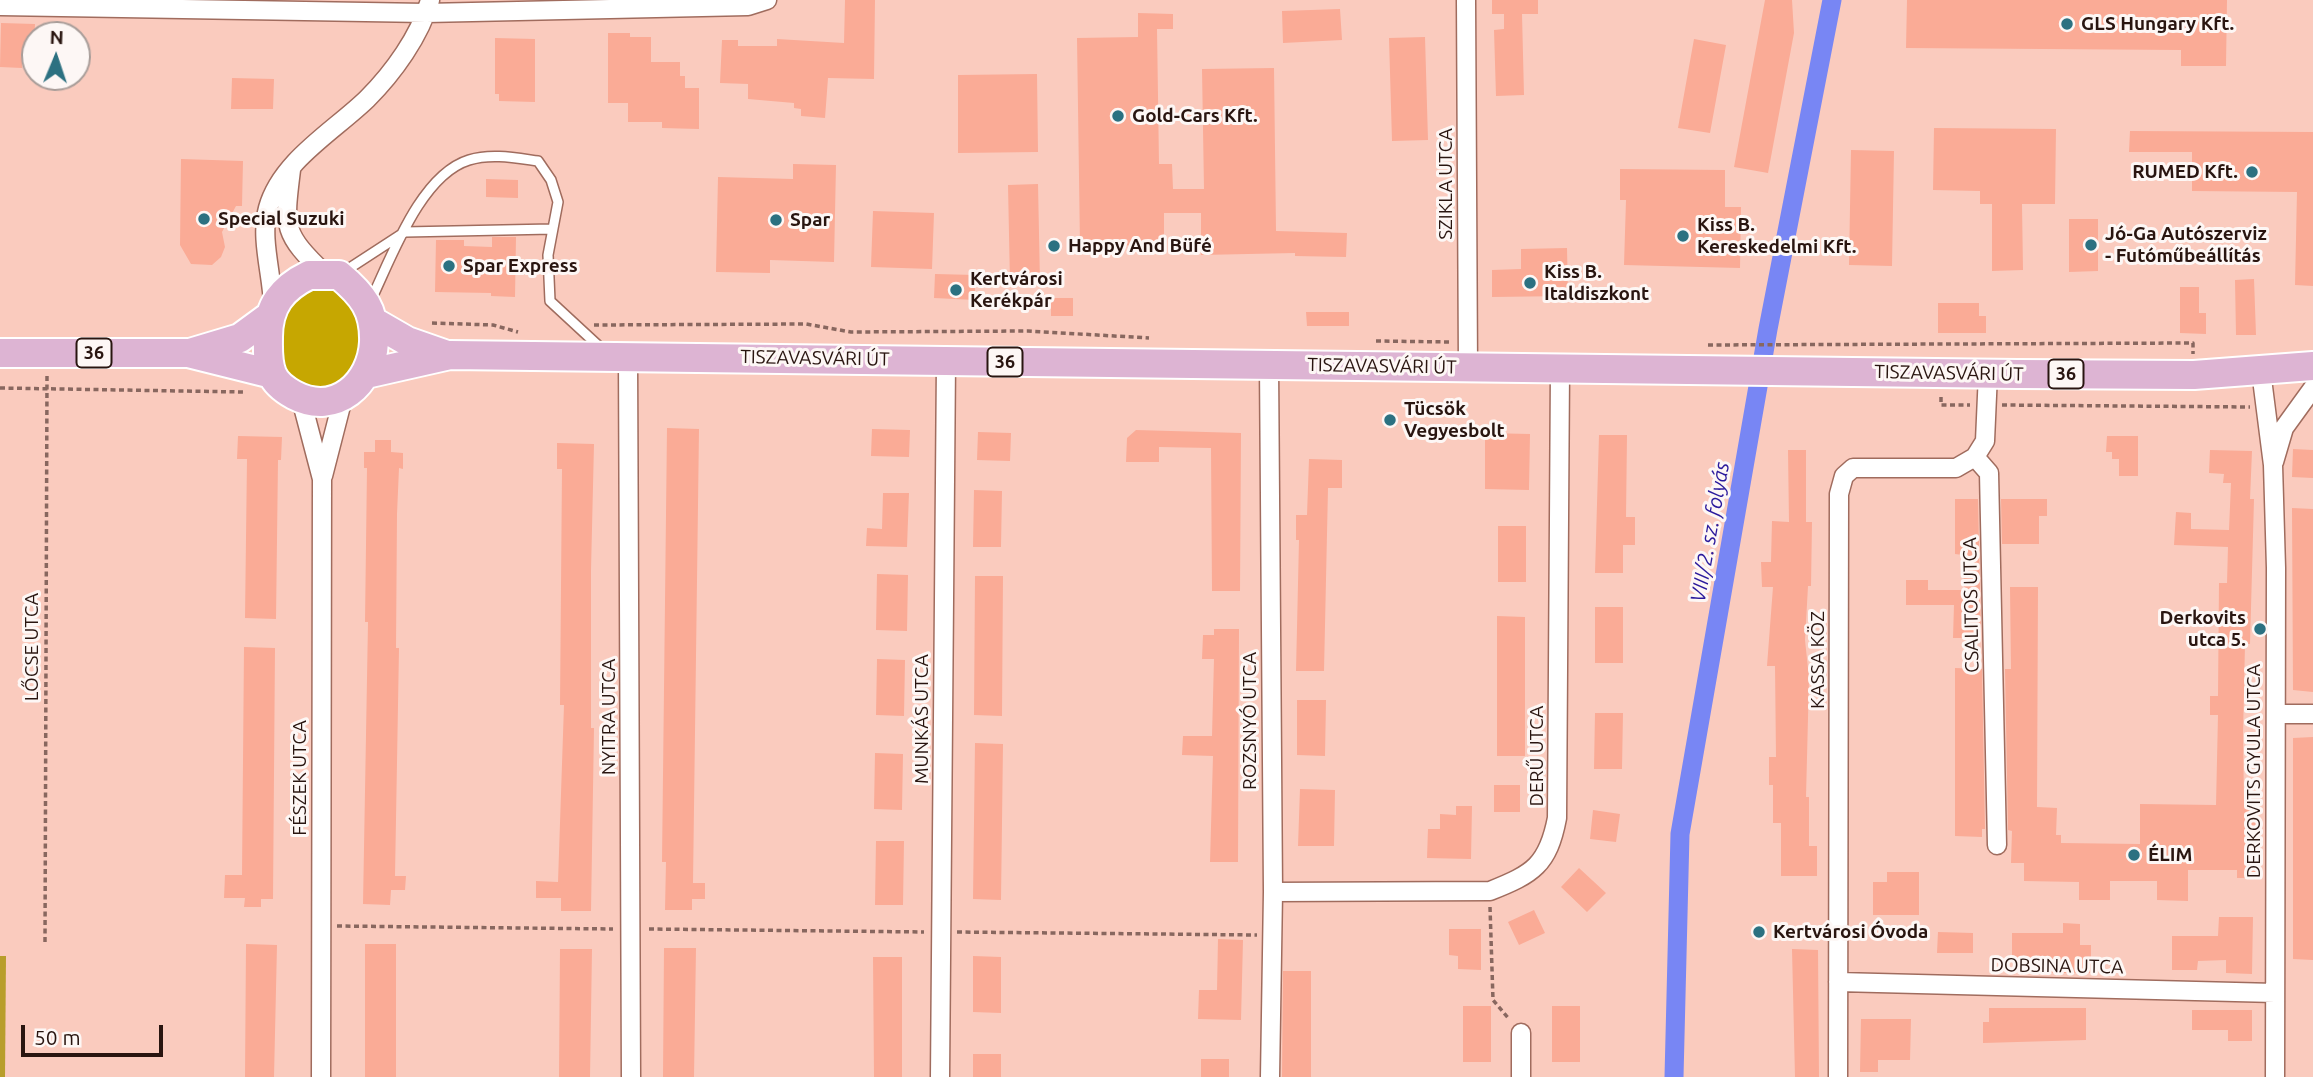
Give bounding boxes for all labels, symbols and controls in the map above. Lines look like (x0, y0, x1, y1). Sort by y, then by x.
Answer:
place label: GLS Hungary Kft. (2081, 13, 2234, 35)
marker: GLS Hungary Kft. (2059, 16, 2075, 32)
north arrow (21, 21, 91, 91)
text: N (49, 26, 64, 48)
place label: Gold-Cars Kft. (1132, 105, 1258, 127)
marker: Gold-Cars Kft. (1110, 108, 1126, 124)
street label: SZIKLA UTCA (1435, 128, 1457, 240)
place label: RUMED Kft. (2132, 161, 2238, 183)
marker: RUMED Kft. (2244, 164, 2260, 180)
place label: Special Suzuki (218, 208, 345, 230)
place label: Spar (790, 209, 830, 231)
marker: Special Suzuki (196, 211, 212, 227)
marker: Spar (768, 212, 784, 228)
place label: Kiss B. Kereskedelmi Kft. (1697, 214, 1856, 258)
place label: Jó-Ga Autószerviz - Futóműbeállítás (2105, 223, 2267, 267)
marker: Kiss B. Kereskedelmi Kft. (1675, 228, 1691, 244)
place label: Happy And Büfé (1068, 235, 1212, 257)
marker: Jó-Ga Autószerviz - Futóműbeállítás (2083, 237, 2099, 253)
marker: Happy And Büfé (1046, 238, 1062, 254)
place label: Spar Express (463, 255, 578, 277)
marker: Spar Express (441, 258, 457, 274)
place label: Kiss B. Italdiszkont (1544, 261, 1649, 305)
place label: Kertvárosi Kerékpár (970, 268, 1063, 312)
marker: Kiss B. Italdiszkont (1522, 275, 1538, 291)
marker: Kertvárosi Kerékpár (948, 282, 964, 298)
road number: 36 (76, 338, 112, 368)
street label: TISZAVASVÁRI ÚT (740, 345, 890, 371)
road number: 36 (988, 348, 1023, 376)
street label: TISZAVASVÁRI ÚT (1307, 353, 1457, 379)
street label: TISZAVASVÁRI ÚT (1874, 360, 2024, 386)
road number: 36 (2048, 360, 2084, 388)
place label: Tücsök Vegyesbolt (1404, 398, 1505, 442)
marker: Tücsök Vegyesbolt (1382, 412, 1398, 428)
water label: VIII/2. sz. folyás (1685, 460, 1735, 604)
street label: CSALITOS UTCA (1958, 537, 1984, 673)
street label: LŐCSE UTCA (21, 593, 43, 701)
place label: Derkovits utca 5. (2160, 607, 2246, 651)
street label: KASSA KÖZ (1807, 611, 1829, 709)
marker: Derkovits utca 5. (2252, 621, 2268, 637)
street label: ROZSNYÓ UTCA (1239, 652, 1261, 790)
street label: MUNKÁS UTCA (911, 654, 933, 784)
street label: NYITRA UTCA (598, 659, 620, 775)
street label: DERKOVITS GYULA UTCA (2243, 664, 2265, 878)
street label: DERŰ UTCA (1526, 706, 1548, 806)
street label: FÉSZEK UTCA (289, 720, 311, 836)
place label: ÉLIM (2148, 844, 2192, 866)
marker: ÉLIM (2126, 847, 2142, 863)
place label: Kertvárosi Óvoda (1773, 921, 1928, 943)
marker: Kertvárosi Óvoda (1751, 924, 1767, 940)
street label: DOBSINA UTCA (1990, 953, 2124, 979)
scale bar (24, 1010, 166, 1054)
text: 50 m (34, 1025, 81, 1049)

